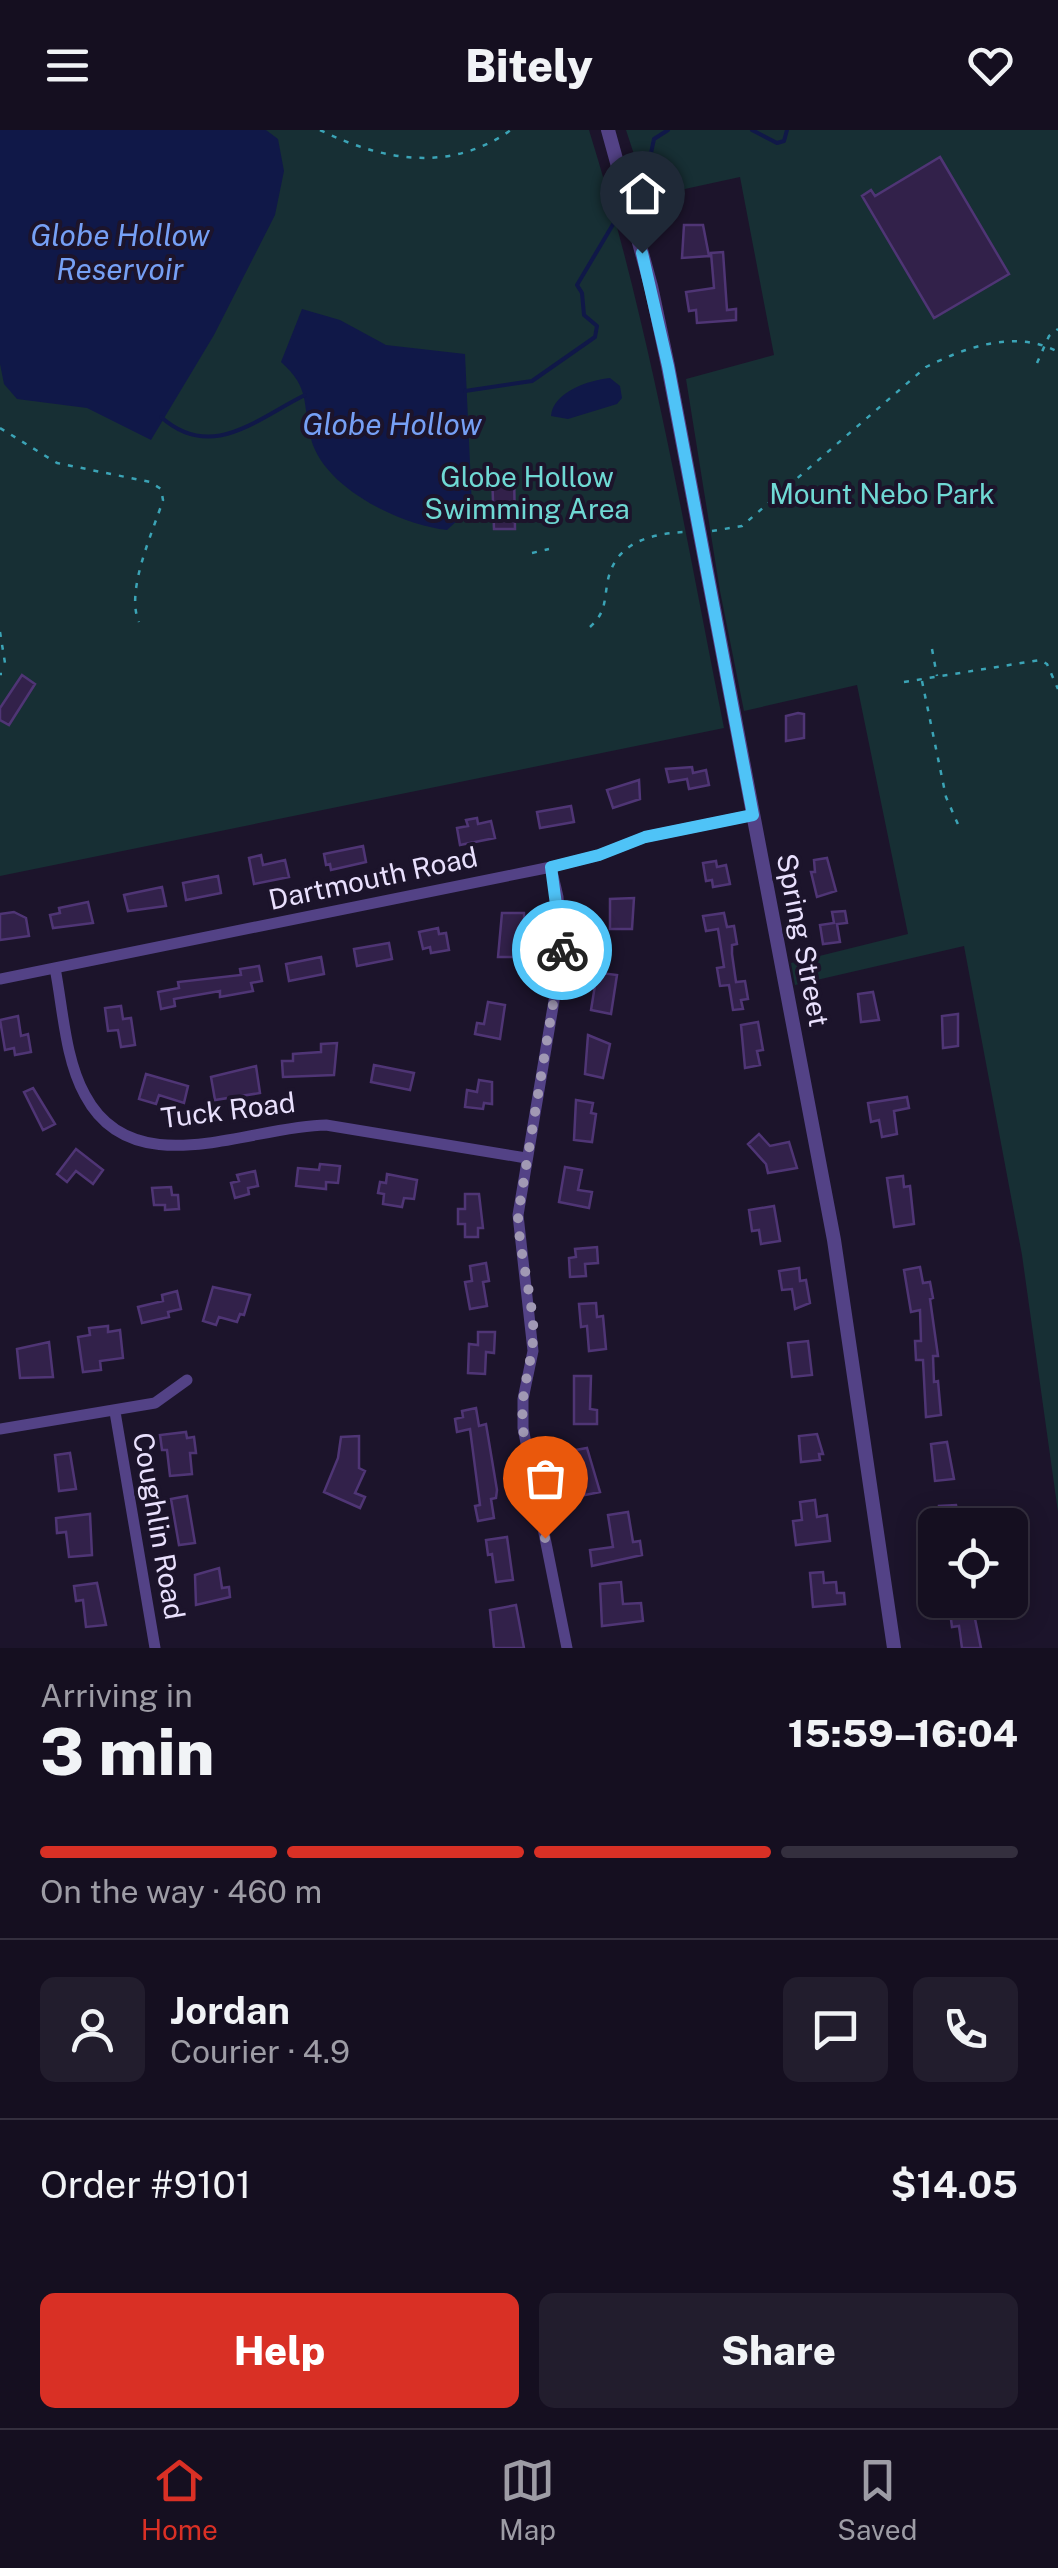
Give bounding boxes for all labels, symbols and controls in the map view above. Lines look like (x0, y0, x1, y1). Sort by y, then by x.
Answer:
icon: menu (40, 38, 95, 93)
icon: heart (963, 38, 1018, 93)
text: Bitely (465, 39, 593, 92)
pin (600, 151, 685, 254)
icon: home (615, 166, 670, 221)
water label: Globe Hollow Reservoir (30, 217, 211, 287)
water label: Globe Hollow (302, 406, 483, 442)
park label: Globe Hollow Swimming Area (424, 460, 630, 525)
park label: Mount Nebo Park (769, 477, 995, 510)
street label: Dartmouth Road (265, 839, 480, 916)
street label: Spring Street (771, 851, 836, 1029)
courier (512, 900, 612, 1000)
icon: bike (535, 923, 590, 978)
street label: Tuck Road (159, 1085, 297, 1134)
street label: Coughlin Road (127, 1430, 192, 1622)
pin (503, 1436, 588, 1539)
icon: bag (518, 1451, 573, 1506)
map controls (918, 1508, 1028, 1618)
button: locate (918, 1508, 1028, 1618)
text: Arriving in (40, 1677, 193, 1714)
text: 15:59–16:04 (788, 1711, 1018, 1756)
text: 3 min (40, 1713, 215, 1790)
text: On the way · 460 m (40, 1873, 322, 1910)
button: person (40, 1977, 145, 2082)
button: chat (783, 1977, 888, 2082)
button: phone (913, 1977, 1018, 2082)
text: Jordan (170, 1988, 290, 2033)
text: Courier · 4.9 (170, 2033, 350, 2070)
text: Order #9101 (40, 2162, 251, 2207)
text: $14.05 (891, 2162, 1018, 2207)
button: Help (40, 2293, 519, 2408)
button: Share (539, 2293, 1018, 2408)
tab: Home (141, 2453, 218, 2546)
tab: Map (499, 2453, 556, 2546)
tab: Saved (837, 2453, 917, 2546)

